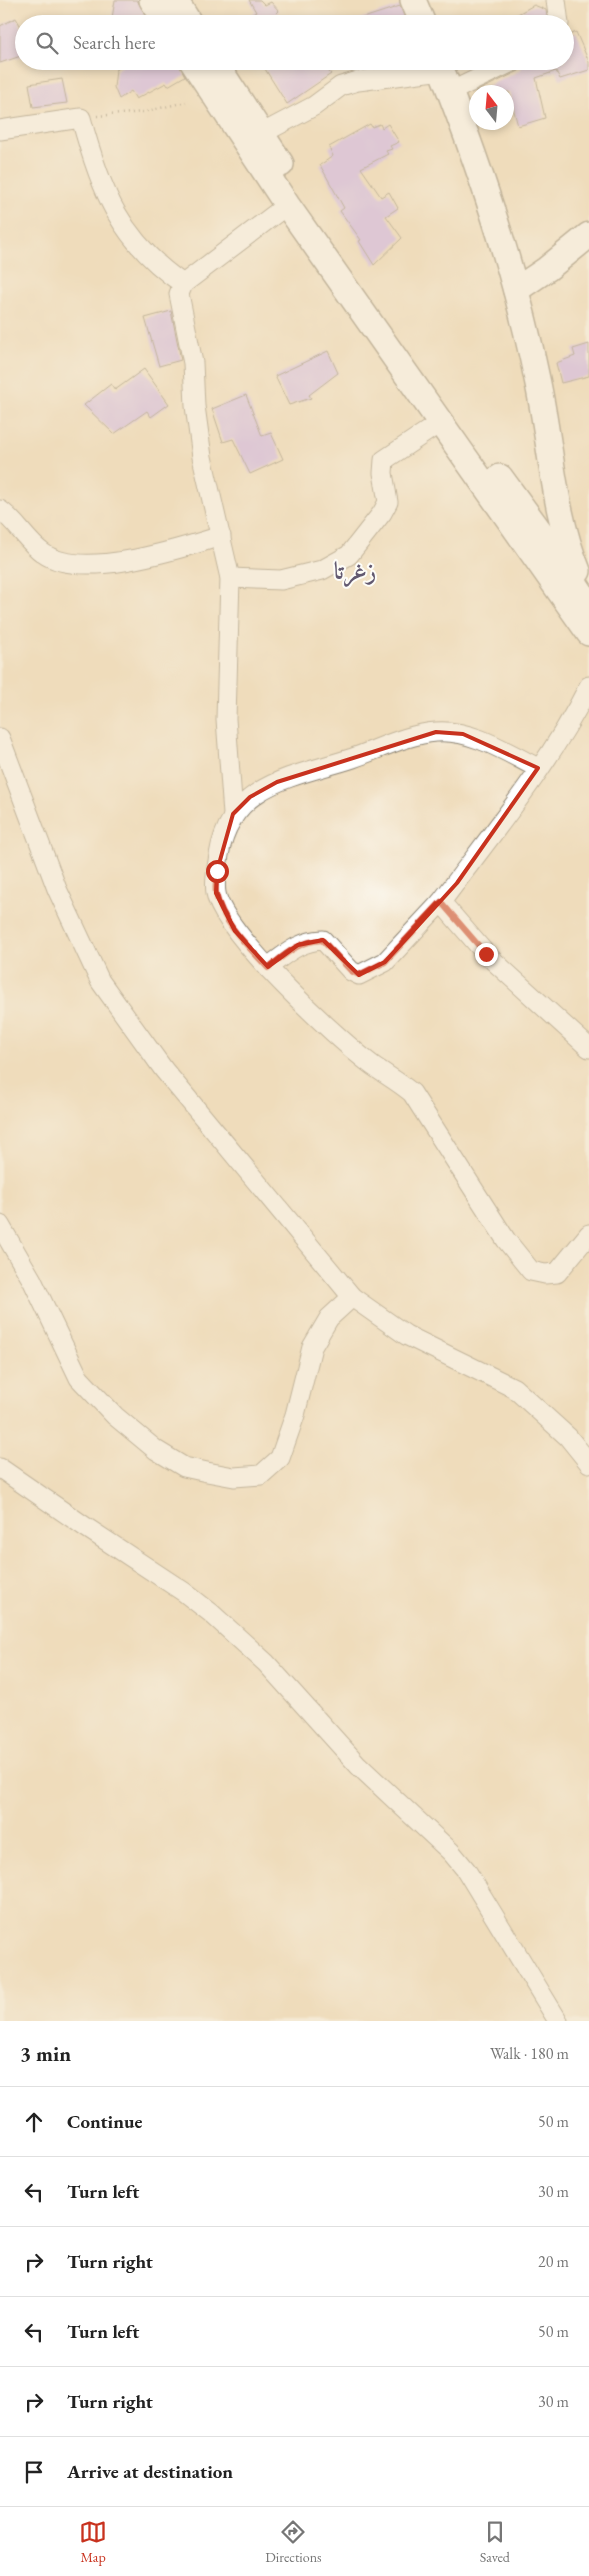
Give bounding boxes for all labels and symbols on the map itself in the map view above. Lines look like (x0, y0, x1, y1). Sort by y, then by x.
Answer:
north arrow (469, 85, 514, 130)
district label: زغرتا (334, 555, 377, 588)
route start (206, 860, 229, 883)
route end (475, 943, 498, 966)

